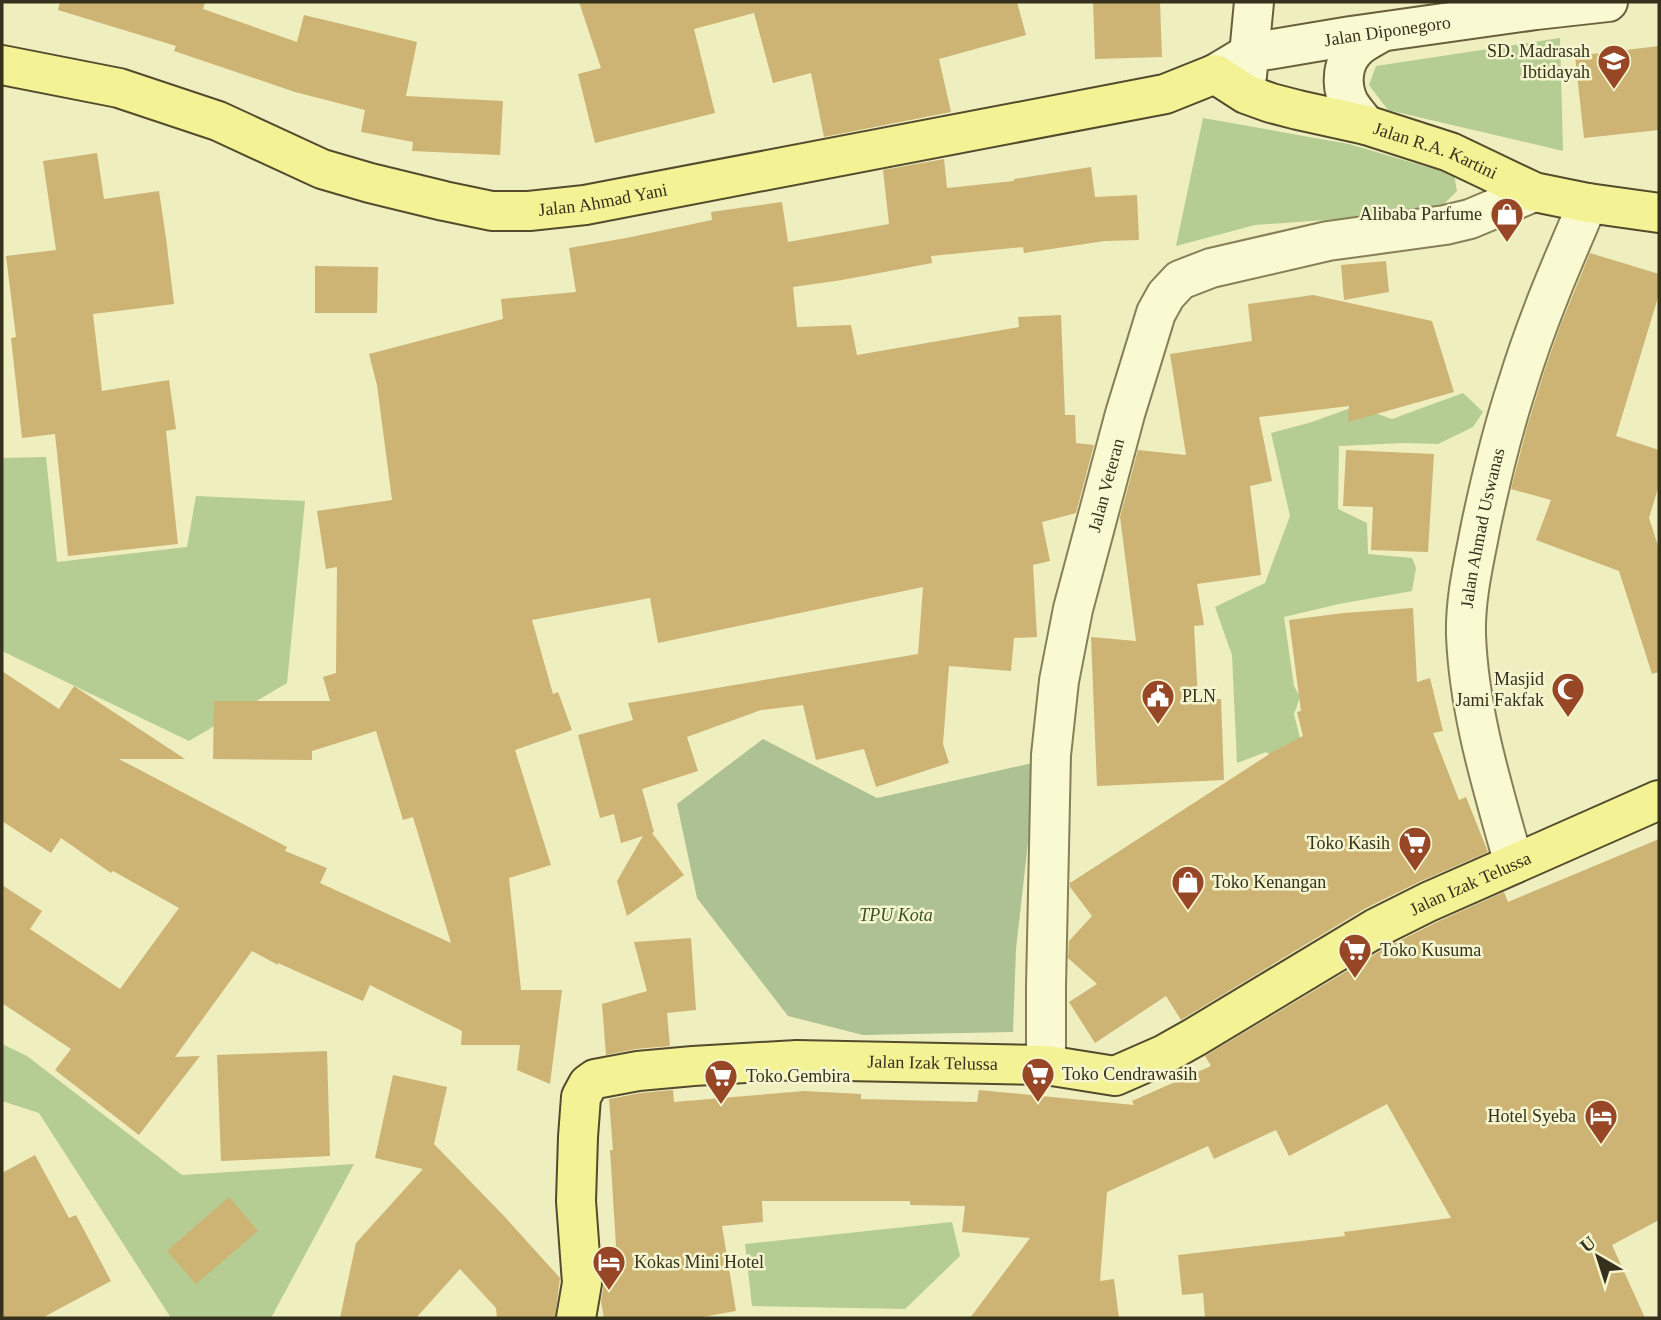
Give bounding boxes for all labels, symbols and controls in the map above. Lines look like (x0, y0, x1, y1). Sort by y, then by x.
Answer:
street label: Jalan Diponegoro (1323, 12, 1452, 50)
place label: SD. Madrasah Ibtidayah (1487, 41, 1590, 82)
school or university icon: SD. Madrasah Ibtidayah (1595, 42, 1633, 91)
street label: Jalan R.A. Kartini (1371, 118, 1501, 183)
street label: Jalan Ahmad Yani (537, 179, 669, 220)
shop icon: Alibaba Parfume (1488, 195, 1526, 244)
place label: Alibaba Parfume (1360, 204, 1482, 224)
street label: Jalan Veteran (1084, 436, 1128, 534)
street label: Jalan Ahmad Uswanas (1457, 446, 1509, 609)
place label: Masjid Jami Fakfak (1456, 669, 1544, 710)
mosque icon: Masjid Jami Fakfak (1549, 670, 1587, 719)
public building icon: PLN (1139, 677, 1177, 726)
place label: PLN (1182, 686, 1216, 706)
supermarket icon: Toko Kasih (1396, 824, 1434, 873)
place label: Toko Kasih (1307, 833, 1390, 853)
street label: Jalan Izak Telussa (1406, 848, 1534, 919)
shop icon: Toko Kenangan (1169, 863, 1207, 912)
place label: Toko Kenangan (1212, 872, 1326, 892)
park label: TPU Kota (859, 905, 933, 925)
supermarket icon: Toko Kusuma (1336, 931, 1374, 980)
place label: Toko Kusuma (1380, 940, 1481, 960)
street label: Jalan Izak Telussa (867, 1051, 998, 1074)
supermarket icon: Toko Cendrawasih (1019, 1055, 1057, 1104)
supermarket icon: Toko Gembira (702, 1057, 740, 1106)
place label: Toko Cendrawasih (1062, 1064, 1197, 1084)
place label: Toko Gembira (746, 1066, 850, 1086)
hotel icon: Hotel Syeba (1582, 1097, 1620, 1146)
place label: Hotel Syeba (1488, 1106, 1576, 1126)
north arrow (1563, 1222, 1633, 1292)
text: U (1576, 1232, 1600, 1257)
hotel icon: Kokas Mini Hotel (590, 1243, 628, 1292)
place label: Kokas Mini Hotel (634, 1252, 764, 1272)

